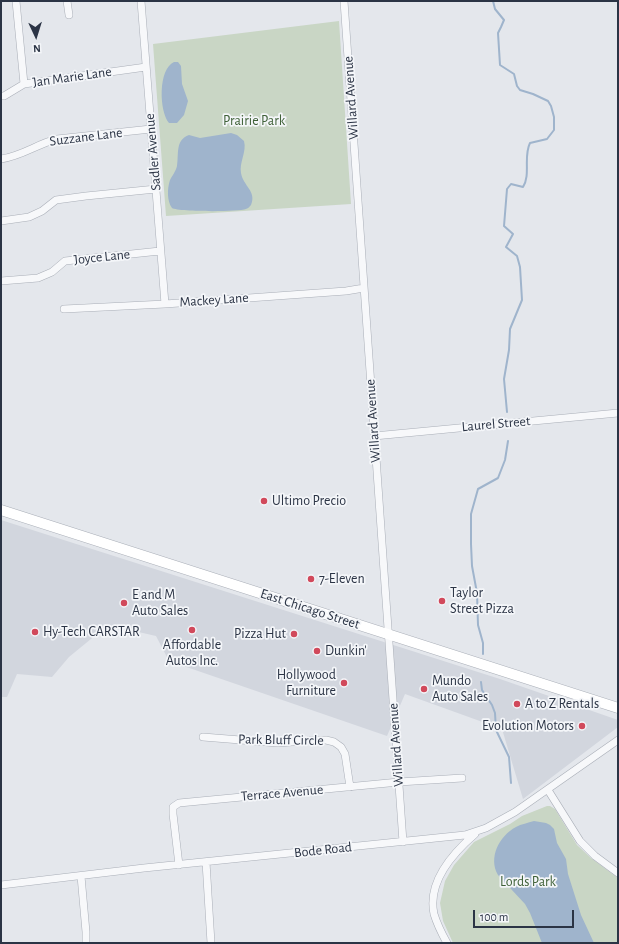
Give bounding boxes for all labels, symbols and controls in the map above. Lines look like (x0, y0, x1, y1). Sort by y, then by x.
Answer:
north arrow (16, 16, 56, 56)
text: N (33, 43, 41, 54)
street label: Willard Avenue (340, 56, 362, 140)
street label: Jan Marie Lane (31, 63, 113, 91)
street label: Sadler Avenue (141, 113, 165, 191)
park label: Prairie Park (223, 113, 285, 129)
street label: Suzzane Lane (49, 124, 123, 150)
street label: Joyce Lane (73, 246, 131, 268)
street label: Mackey Lane (179, 289, 249, 311)
street label: Willard Avenue (362, 379, 384, 463)
street label: Laurel Street (461, 413, 531, 435)
place label: Ultimo Precio (272, 493, 346, 509)
marker: Ultimo Precio (259, 496, 269, 506)
place label: 7-Eleven (319, 571, 365, 587)
marker: 7-Eleven (306, 574, 316, 584)
street label: East Chicago Street (258, 585, 362, 633)
place label: Taylor Street Pizza (450, 585, 514, 618)
place label: E and M Auto Sales (132, 587, 188, 620)
marker: Taylor Street Pizza (437, 596, 447, 606)
marker: E and M Auto Sales (119, 598, 129, 608)
place label: Hy-Tech CARSTAR (43, 624, 140, 640)
marker: Affordable Autos Inc. (187, 625, 197, 635)
place label: Pizza Hut (234, 626, 286, 642)
marker: Hy-Tech CARSTAR (30, 627, 40, 637)
marker: Pizza Hut (289, 629, 299, 639)
place label: Affordable Autos Inc. (163, 637, 221, 670)
place label: Dunkin' (325, 643, 367, 659)
marker: Dunkin' (312, 646, 322, 656)
place label: Hollywood Furniture (277, 667, 336, 700)
place label: Mundo Auto Sales (432, 673, 488, 706)
marker: Hollywood Furniture (339, 678, 349, 688)
marker: Mundo Auto Sales (419, 684, 429, 694)
place label: A to Z Rentals (525, 696, 599, 712)
marker: A to Z Rentals (512, 699, 522, 709)
street label: Willard Avenue (385, 703, 407, 787)
place label: Evolution Motors (482, 718, 574, 734)
marker: Evolution Motors (577, 721, 587, 731)
street label: Park Bluff Circle (238, 731, 324, 749)
street label: Terrace Avenue (240, 781, 324, 805)
street label: Bode Road (293, 839, 353, 861)
park label: Lords Park (500, 874, 556, 890)
scale bar (475, 902, 576, 928)
text: 100 m (480, 911, 508, 923)

